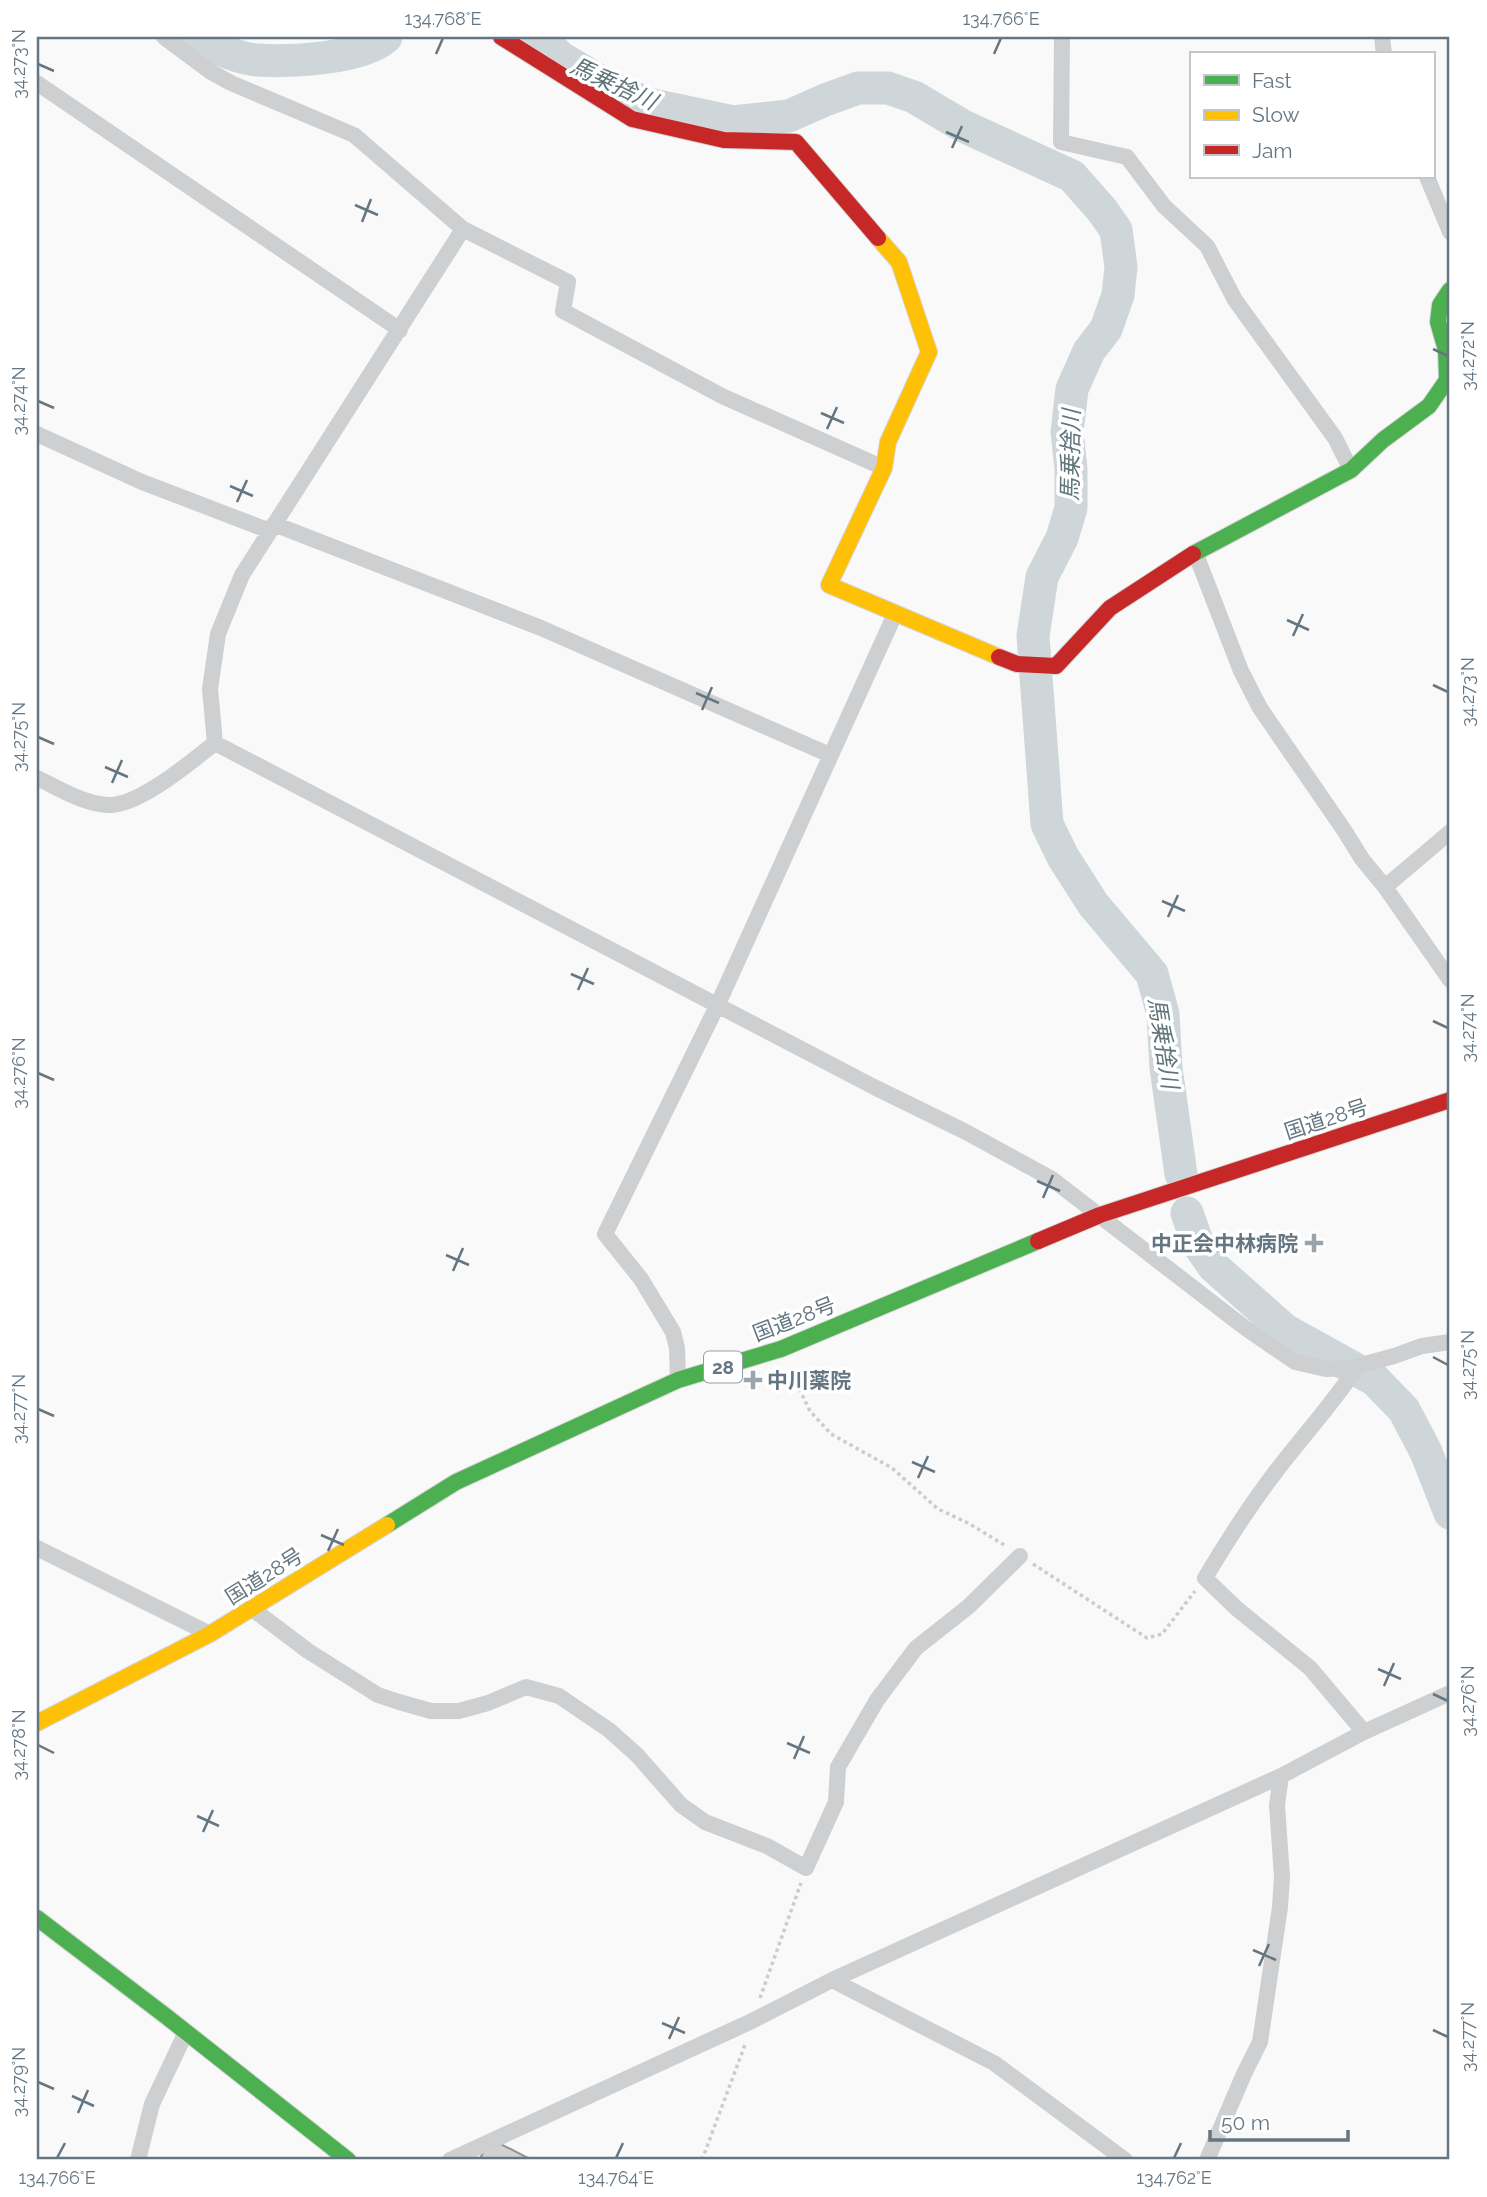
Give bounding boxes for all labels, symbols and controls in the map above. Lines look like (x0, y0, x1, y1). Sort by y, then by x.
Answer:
text: 134.768°E (404, 8, 482, 29)
text: 134.766°E (962, 8, 1040, 29)
text: 34.273°N (8, 29, 29, 99)
water label: 馬乗捨川 (567, 51, 664, 116)
legend (1190, 52, 1434, 178)
text: Fast (1252, 68, 1292, 93)
text: Slow (1252, 102, 1300, 127)
text: Jam (1252, 138, 1293, 163)
text: 34.272°N (1457, 321, 1478, 391)
text: 34.274°N (8, 366, 29, 436)
water label: 馬乗捨川 (1056, 406, 1084, 501)
text: 34.273°N (1457, 657, 1478, 727)
text: 34.275°N (8, 702, 29, 772)
text: 34.274°N (1457, 993, 1478, 1063)
water label: 馬乗捨川 (1143, 995, 1185, 1094)
text: 34.276°N (8, 1037, 29, 1109)
street label: 国道28号 (1281, 1094, 1371, 1144)
place label: 中正会中林病院 (1151, 1231, 1298, 1256)
marker: 中正会中林病院 (1304, 1233, 1324, 1253)
street label: 国道28号 (749, 1292, 839, 1346)
text: 34.275°N (1457, 1330, 1478, 1400)
road number: 28 (704, 1352, 742, 1382)
place label: 中川薬院 (767, 1368, 851, 1393)
marker: 中川薬院 (745, 1372, 761, 1388)
text: 34.277°N (8, 1374, 29, 1444)
street label: 国道28号 (221, 1543, 307, 1609)
text: 34.276°N (1457, 1665, 1478, 1737)
text: 34.278°N (8, 1709, 29, 1781)
text: 34.277°N (1457, 2002, 1478, 2072)
text: 34.279°N (8, 2047, 29, 2117)
scale bar (1210, 2099, 1349, 2143)
text: 50 m (1221, 2110, 1270, 2135)
text: 134.766°E (18, 2167, 96, 2188)
text: 134.764°E (578, 2167, 654, 2188)
text: 134.762°E (1136, 2167, 1212, 2188)

